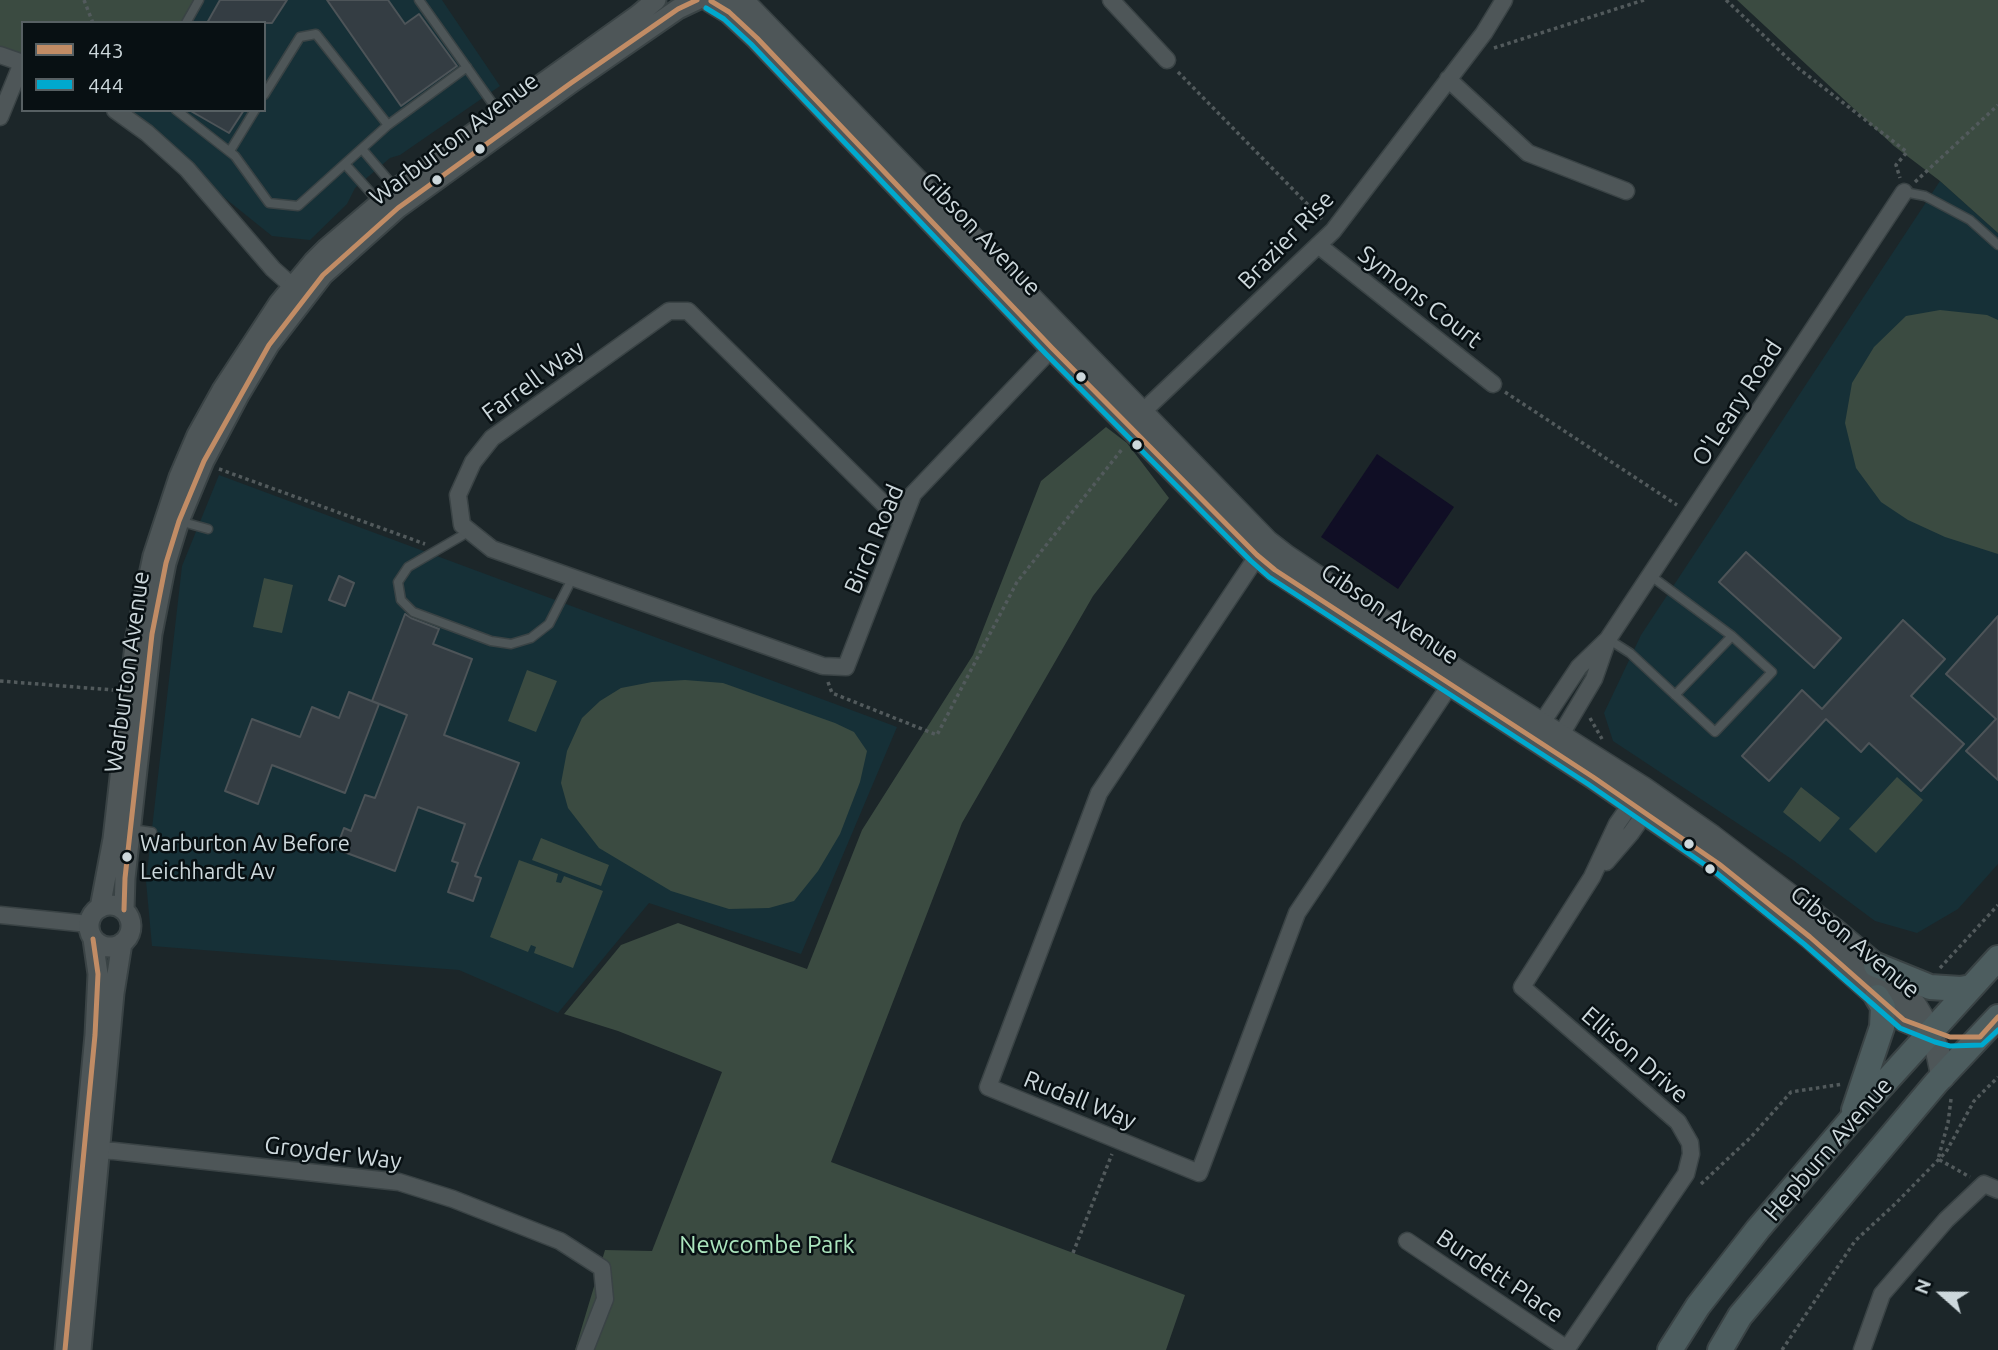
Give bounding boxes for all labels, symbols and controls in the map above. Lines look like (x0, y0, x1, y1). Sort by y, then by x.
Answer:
legend (21, 21, 266, 112)
text: 443 (88, 38, 124, 62)
street label: Warburton Avenue (364, 66, 544, 212)
text: 444 (88, 73, 124, 97)
unlabelled marker (473, 142, 487, 156)
street label: Gibson Avenue (915, 166, 1047, 302)
unlabelled marker (430, 173, 444, 187)
street label: Brazier Rise (1232, 185, 1340, 295)
street label: Symons Court (1352, 240, 1488, 354)
street label: Farrell Way (476, 334, 590, 428)
street label: O'Leary Road (1686, 335, 1788, 471)
unlabelled marker (1074, 370, 1088, 384)
unlabelled marker (1130, 438, 1144, 452)
street label: Birch Road (838, 480, 910, 598)
street label: Gibson Avenue (1316, 557, 1464, 671)
street label: Warburton Avenue (99, 569, 155, 775)
place label: Warburton Av Before Leichhardt Av (140, 831, 350, 882)
unlabelled marker (1682, 837, 1696, 851)
marker: Warburton Av Before Leichhardt Av (120, 850, 134, 864)
unlabelled marker (1703, 862, 1717, 876)
street label: Gibson Avenue (1784, 879, 1926, 1005)
street label: Ellison Drive (1576, 1001, 1694, 1109)
street label: Rudall Way (1020, 1064, 1140, 1136)
street label: Hepburn Avenue (1758, 1071, 1898, 1227)
street label: Groyder Way (263, 1130, 403, 1176)
street label: Burdett Place (1431, 1223, 1569, 1329)
park label: Newcombe Park (679, 1231, 855, 1259)
north arrow (1907, 1259, 1977, 1329)
text: N (1910, 1276, 1935, 1297)

